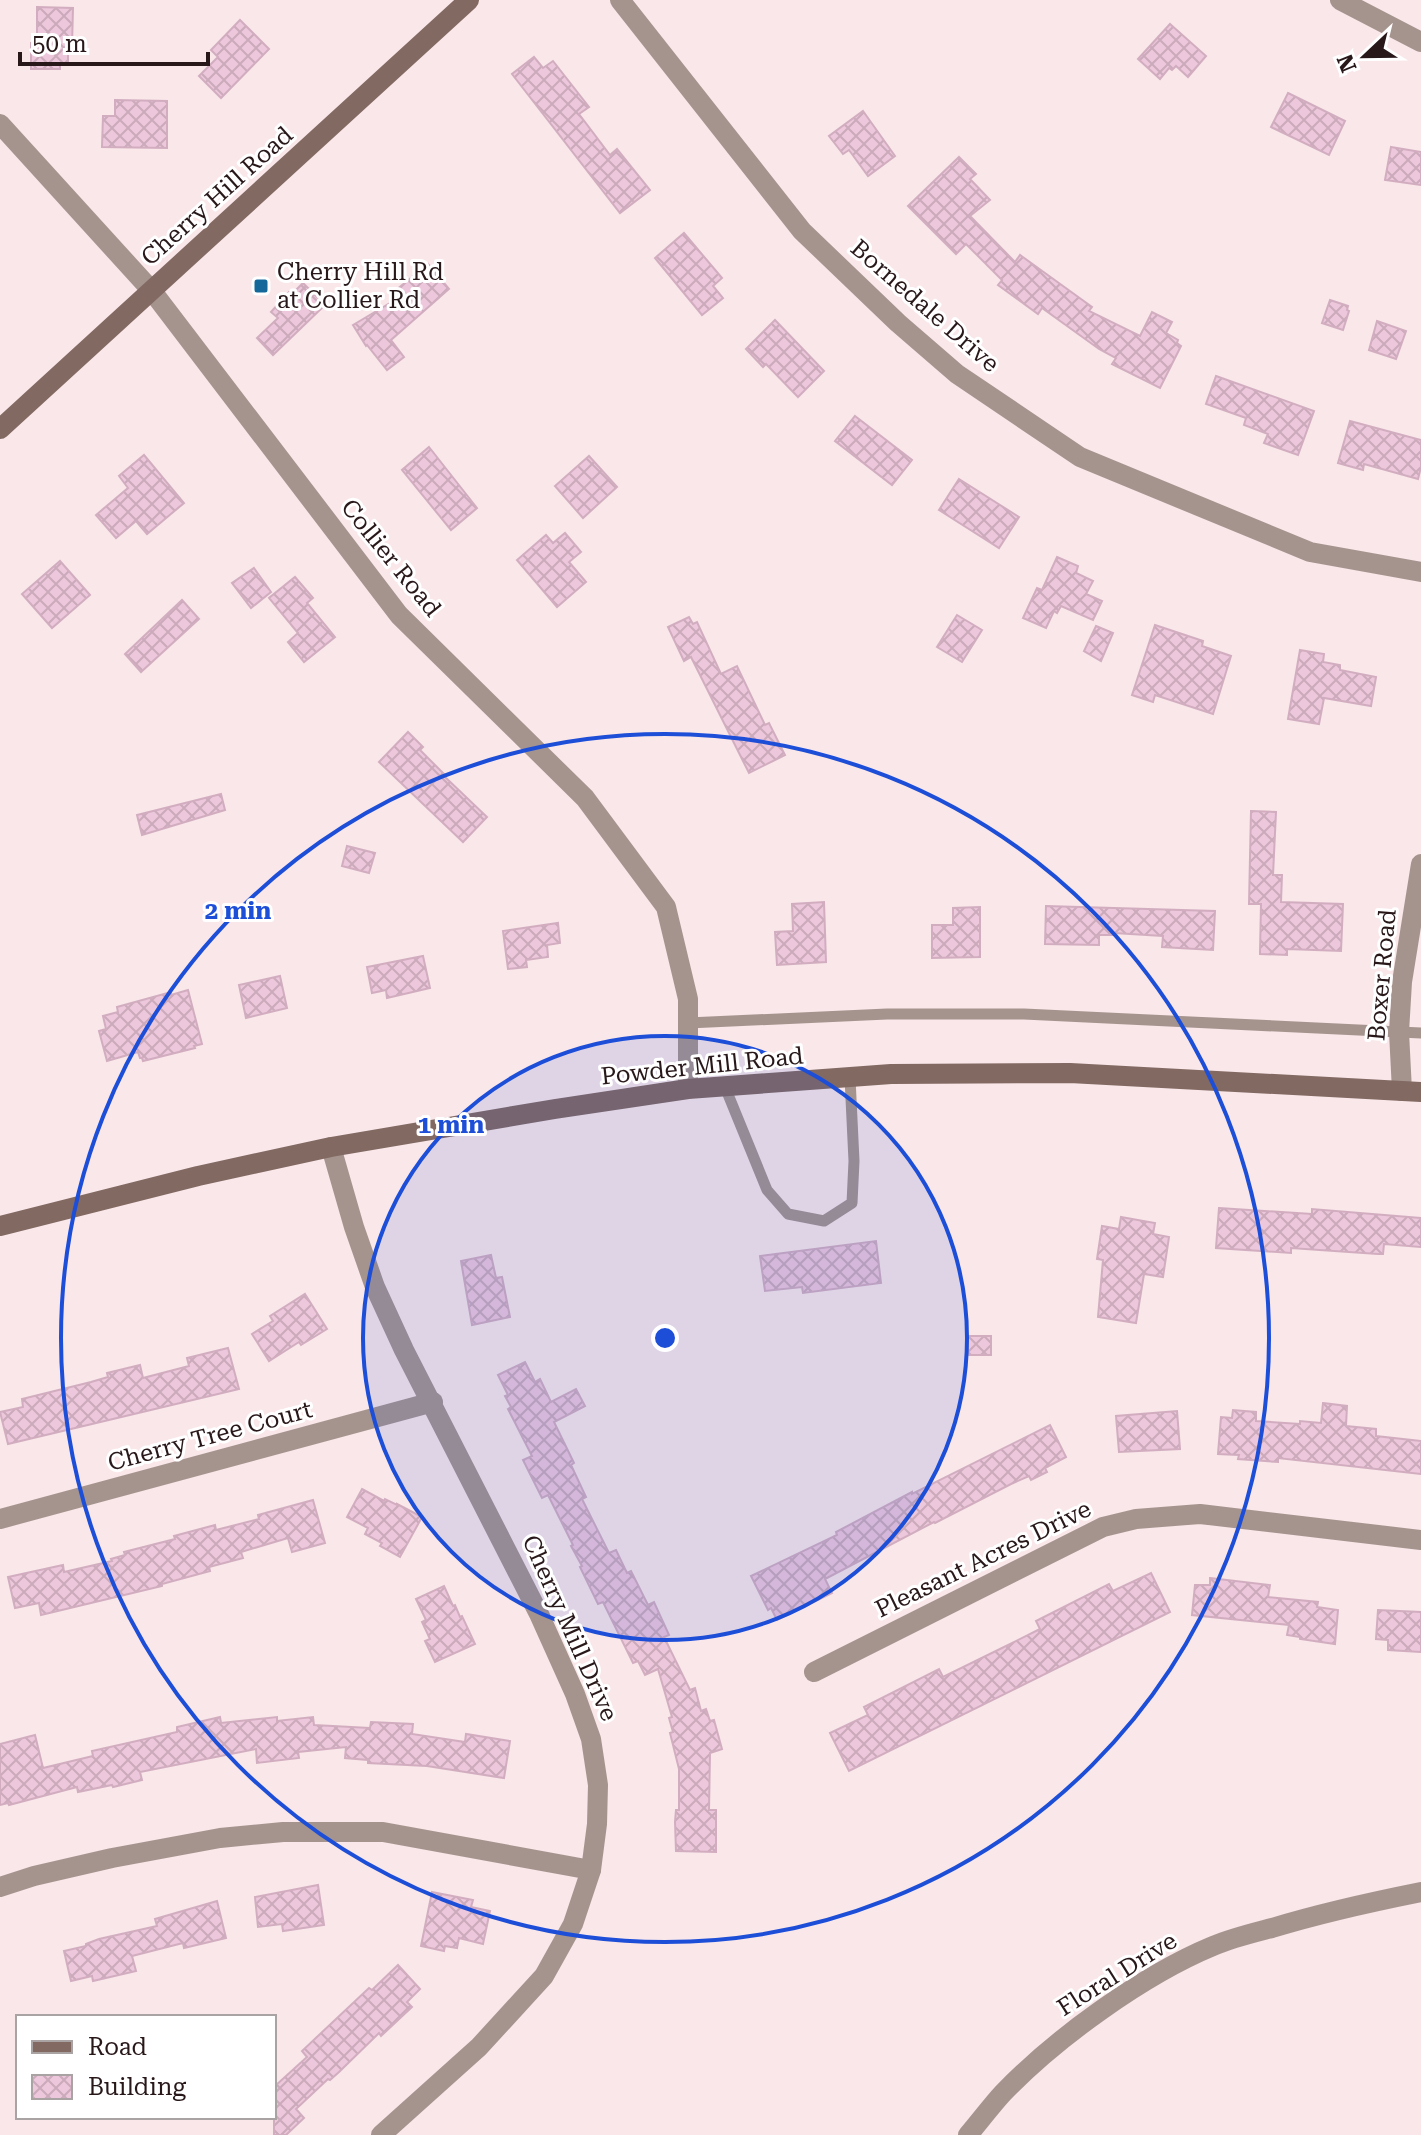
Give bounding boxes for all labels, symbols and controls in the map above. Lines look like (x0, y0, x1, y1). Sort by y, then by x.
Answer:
scale bar (20, 16, 208, 66)
north arrow (1325, 16, 1405, 96)
text: 50 m (32, 30, 87, 58)
text: N (1332, 51, 1362, 76)
street label: Cherry Hill Road (136, 121, 298, 271)
street label: Bornedale Drive (845, 234, 1005, 378)
place label: Cherry Hill Rd at Collier Rd (277, 258, 444, 314)
marker: Cherry Hill Rd at Collier Rd (252, 277, 270, 295)
street label: Collier Road (335, 494, 447, 622)
text: 2 min (205, 897, 271, 925)
street label: Boxer Road (1362, 908, 1402, 1042)
street label: Powder Mill Road (599, 1041, 805, 1091)
text: 1 min (418, 1111, 484, 1139)
centre of rings (651, 1324, 679, 1352)
street label: Cherry Tree Court (105, 1395, 315, 1477)
street label: Pleasant Acres Drive (871, 1495, 1095, 1623)
street label: Cherry Mill Drive (516, 1531, 624, 1725)
street label: Floral Drive (1052, 1926, 1182, 2022)
legend (16, 2015, 276, 2119)
text: Road (88, 2033, 147, 2061)
text: Building (88, 2073, 186, 2101)

